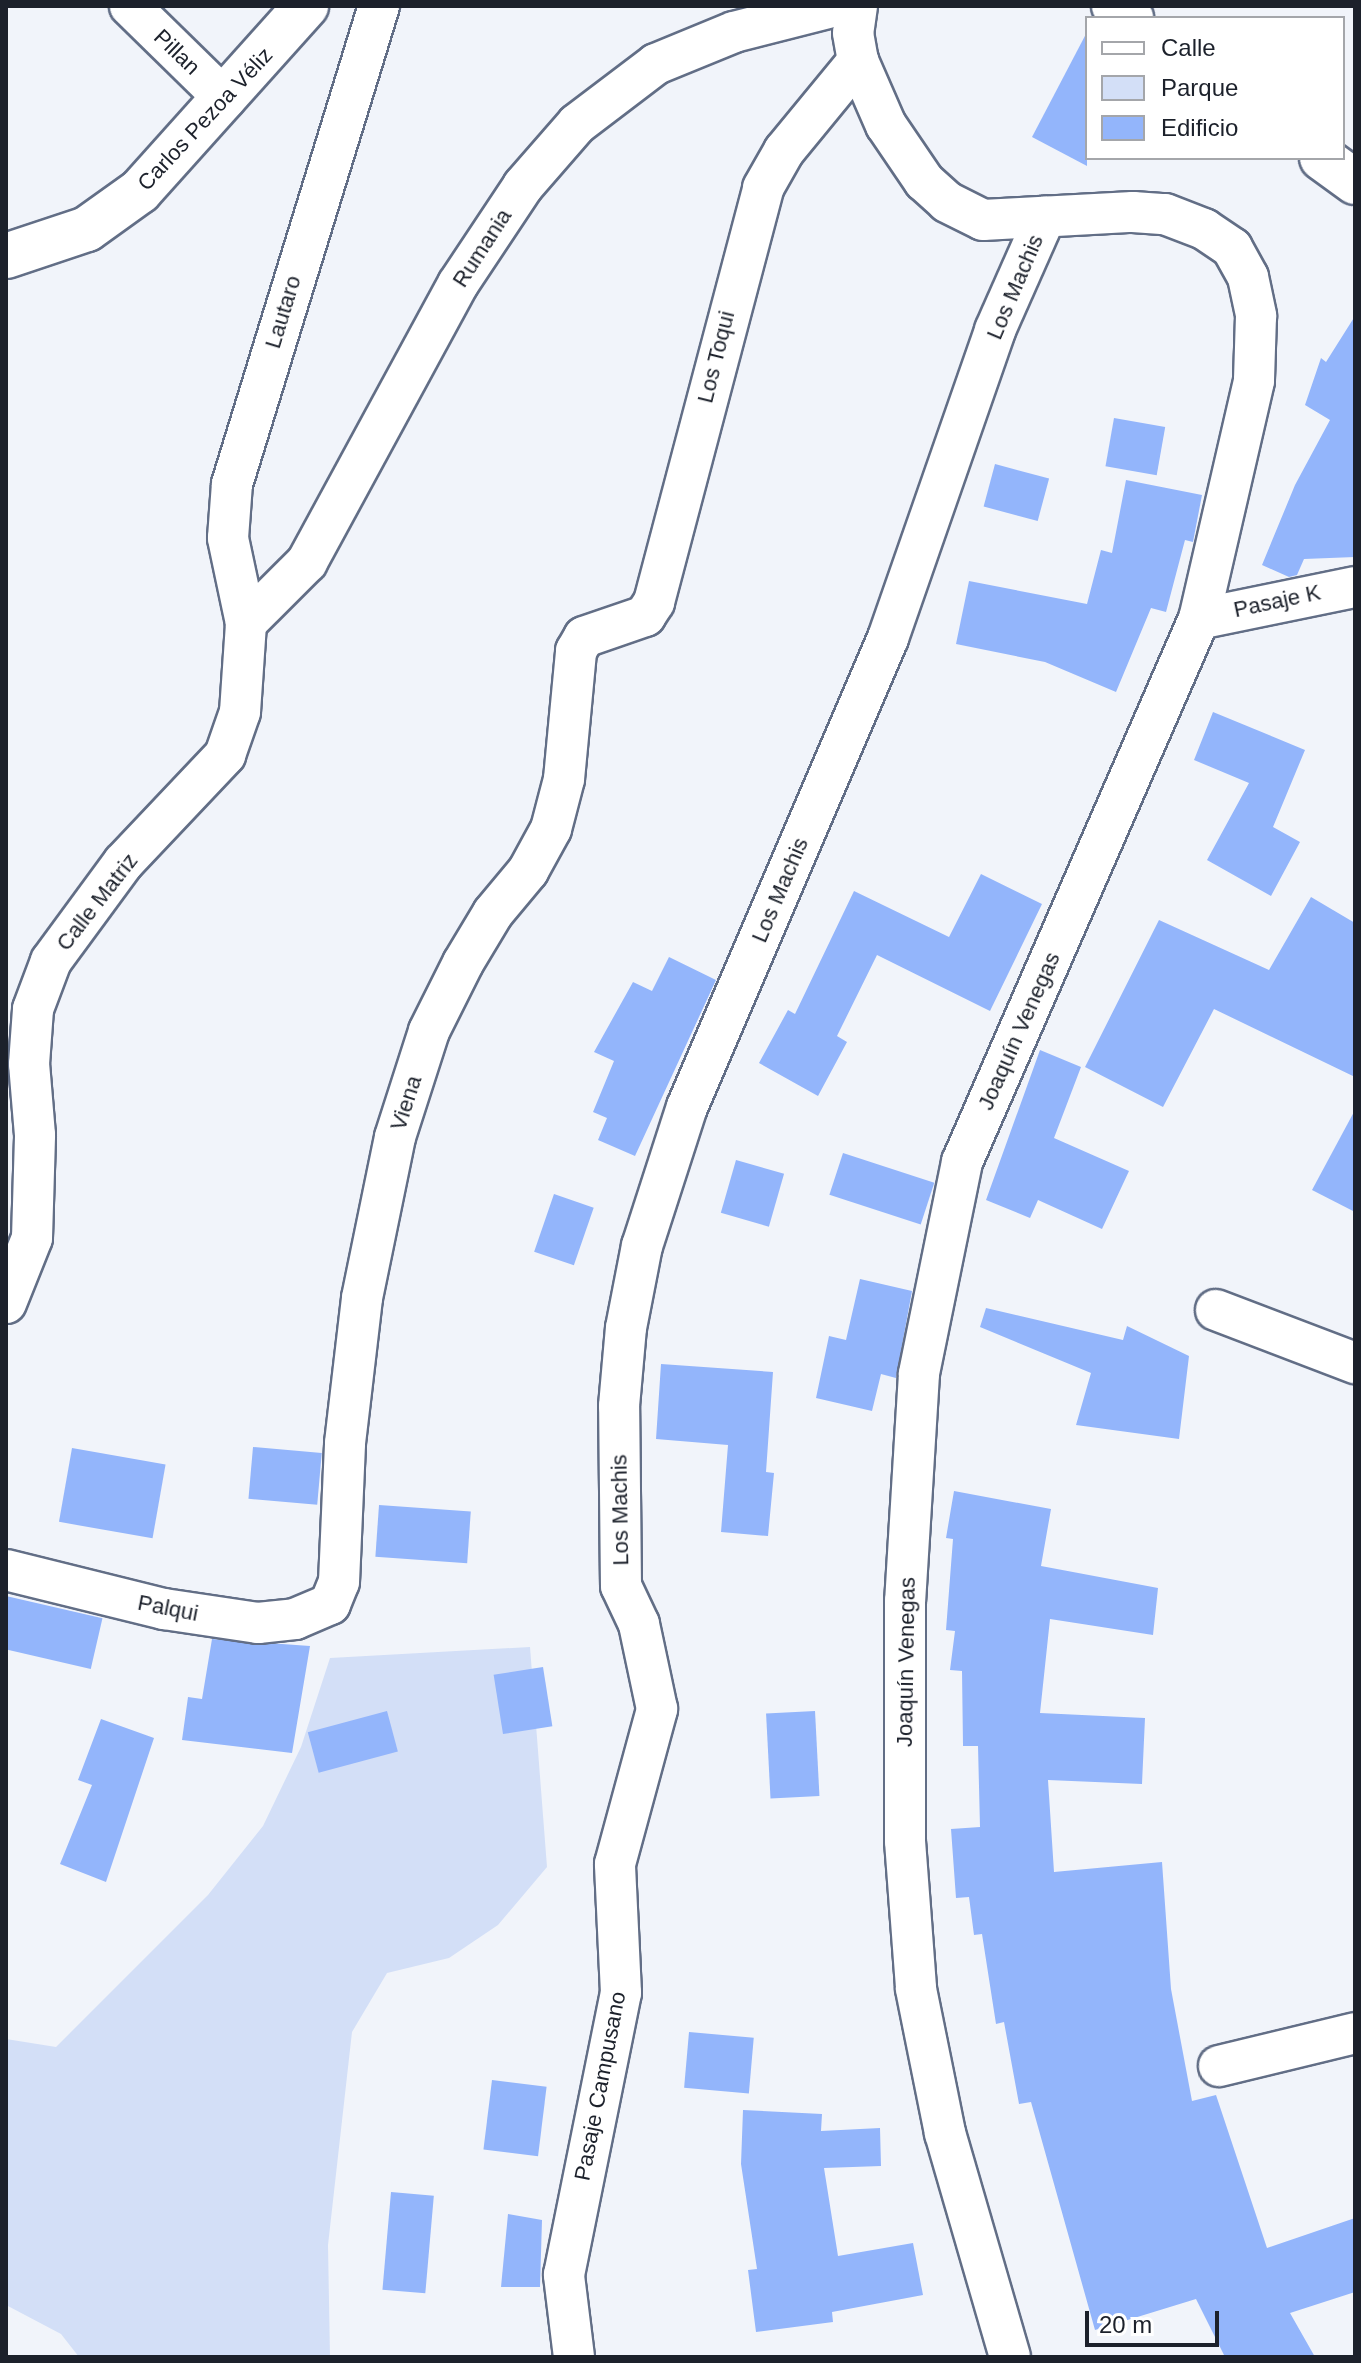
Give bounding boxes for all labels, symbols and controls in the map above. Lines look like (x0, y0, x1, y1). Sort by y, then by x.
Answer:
legend (1085, 16, 1345, 160)
street label: Pillan (148, 24, 206, 80)
text: Calle (1161, 34, 1216, 61)
street label: Carlos Pezoa Véliz (132, 42, 278, 196)
text: Parque (1161, 74, 1238, 101)
text: Edificio (1161, 114, 1238, 141)
street label: Rumania (447, 204, 517, 292)
street label: Los Machis (981, 231, 1049, 343)
street label: Lautaro (259, 272, 307, 352)
street label: Los Toqui (692, 308, 740, 406)
street label: Pasaje K (1231, 579, 1323, 623)
street label: Los Machis (746, 834, 814, 946)
street label: Calle Matriz (51, 848, 143, 956)
street label: Joaquín Venegas (972, 948, 1066, 1114)
street label: Viena (385, 1072, 427, 1134)
street label: Los Machis (606, 1454, 634, 1566)
street label: Joaquín Venegas (891, 1577, 921, 1747)
street label: Palqui (135, 1589, 201, 1627)
street label: Pasaje Campusano (569, 1989, 631, 2183)
scale bar (1089, 2295, 1223, 2345)
text: 20 m (1099, 2311, 1152, 2338)

